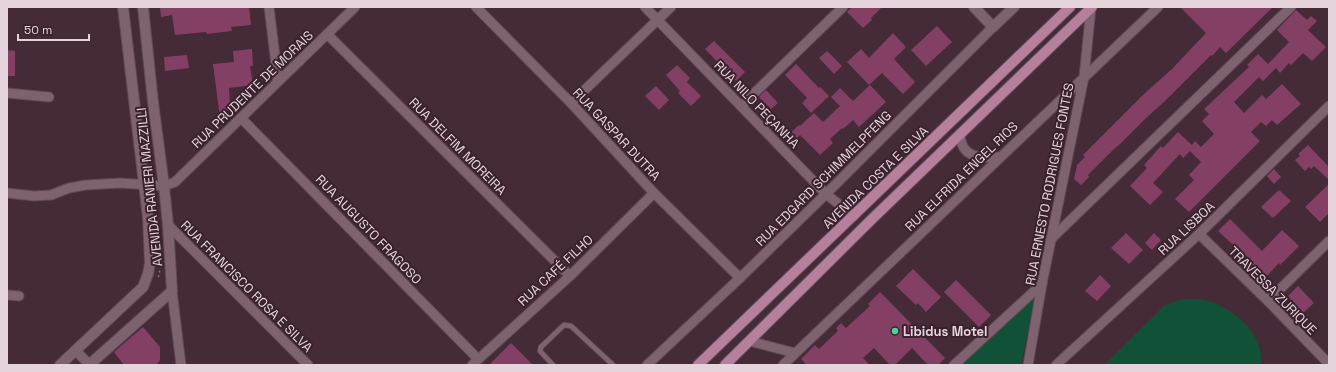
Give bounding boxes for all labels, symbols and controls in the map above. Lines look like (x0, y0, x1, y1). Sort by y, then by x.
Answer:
scale bar (18, 16, 89, 42)
text: 50 m (24, 22, 52, 38)
street label: RUA PRUDENTE DE MORAIS (188, 27, 317, 152)
street label: RUA NILO PEÇANHA (710, 57, 803, 152)
street label: RUA ERNESTO RODRIGUES FONTES (1021, 81, 1077, 287)
street label: RUA GASPAR DUTRA (569, 84, 664, 184)
street label: RUA DELFIM MOREIRA (405, 94, 510, 199)
street label: AVENIDA RANIERI MAZZILLI (133, 107, 166, 267)
street label: RUA EDGARD SCHIMMELPFENG (752, 107, 895, 250)
street label: RUA ELFRIDA ENGEL RIOS (901, 118, 1021, 235)
street label: AVENIDA COSTA E SILVA (819, 122, 932, 232)
street label: RUA AUGUSTO FRAGOSO (312, 171, 425, 288)
street label: RUA LISBOA (1154, 198, 1218, 259)
street label: RUA FRANCISCO ROSA E SILVA (177, 217, 316, 356)
street label: RUA CAFÉ FILHO (514, 231, 596, 310)
street label: TRAVESSA ZURIQUE (1225, 243, 1320, 338)
place label: Libidus Motel (903, 323, 988, 340)
marker: Libidus Motel (890, 326, 900, 336)

